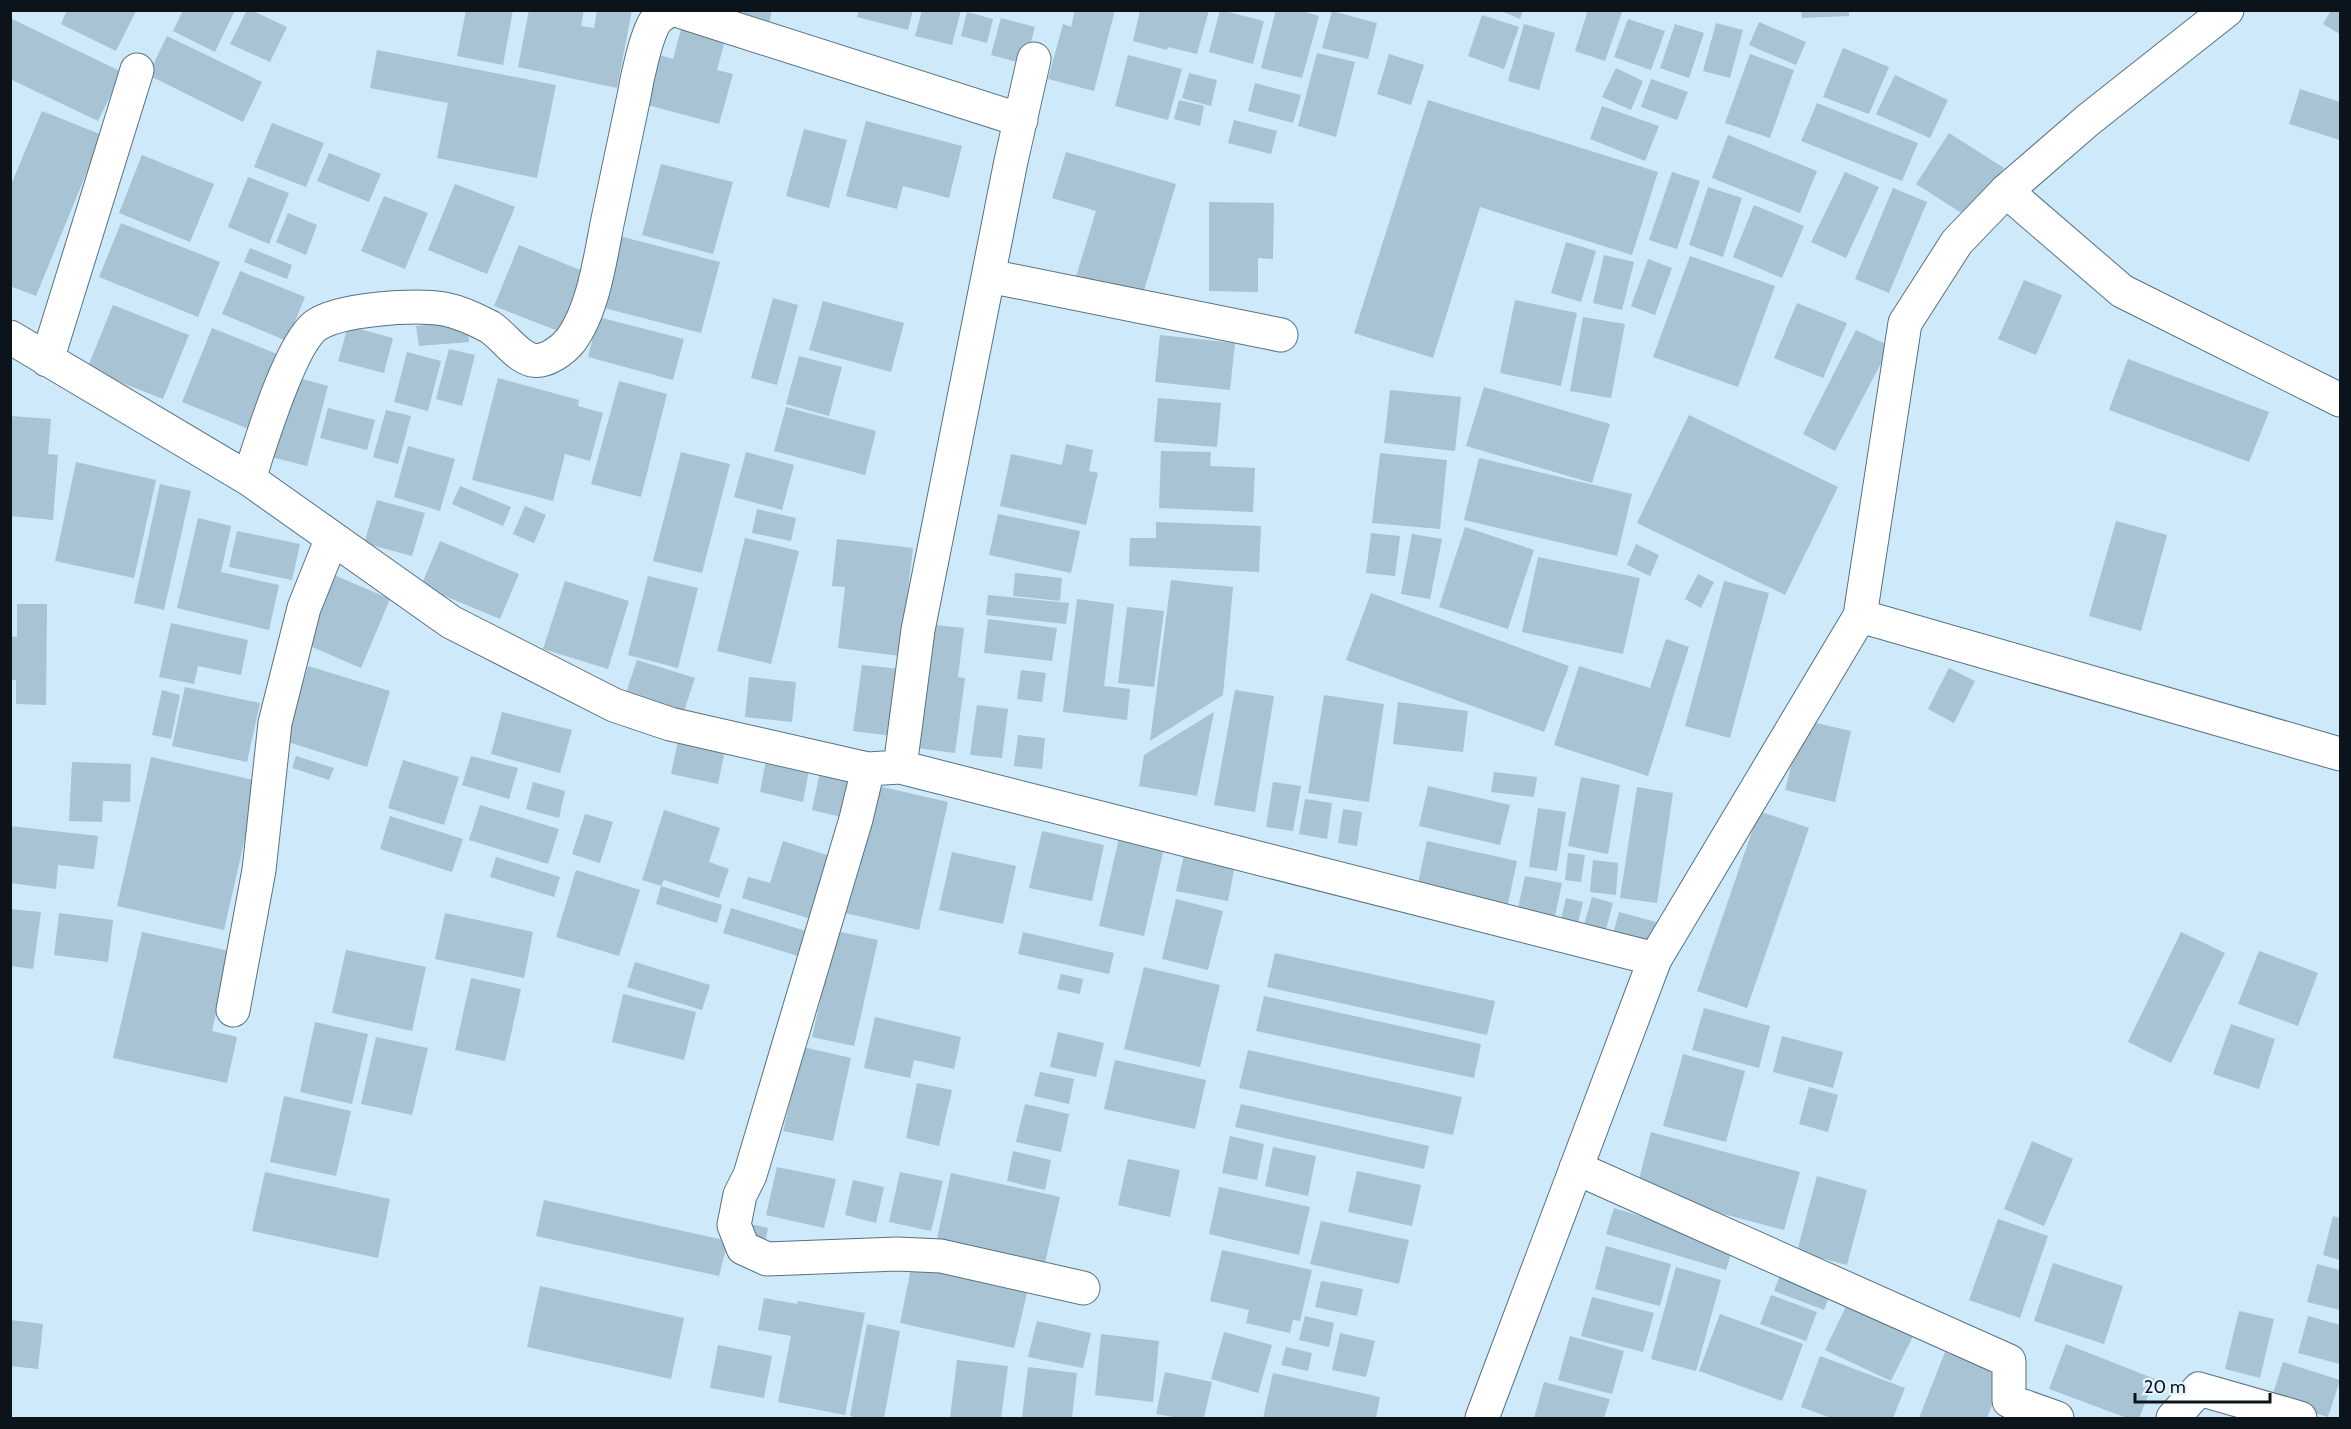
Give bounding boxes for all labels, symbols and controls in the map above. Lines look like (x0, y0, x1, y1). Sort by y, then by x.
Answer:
scale bar (2135, 1366, 2270, 1404)
text: 20 m (2144, 1376, 2186, 1398)

